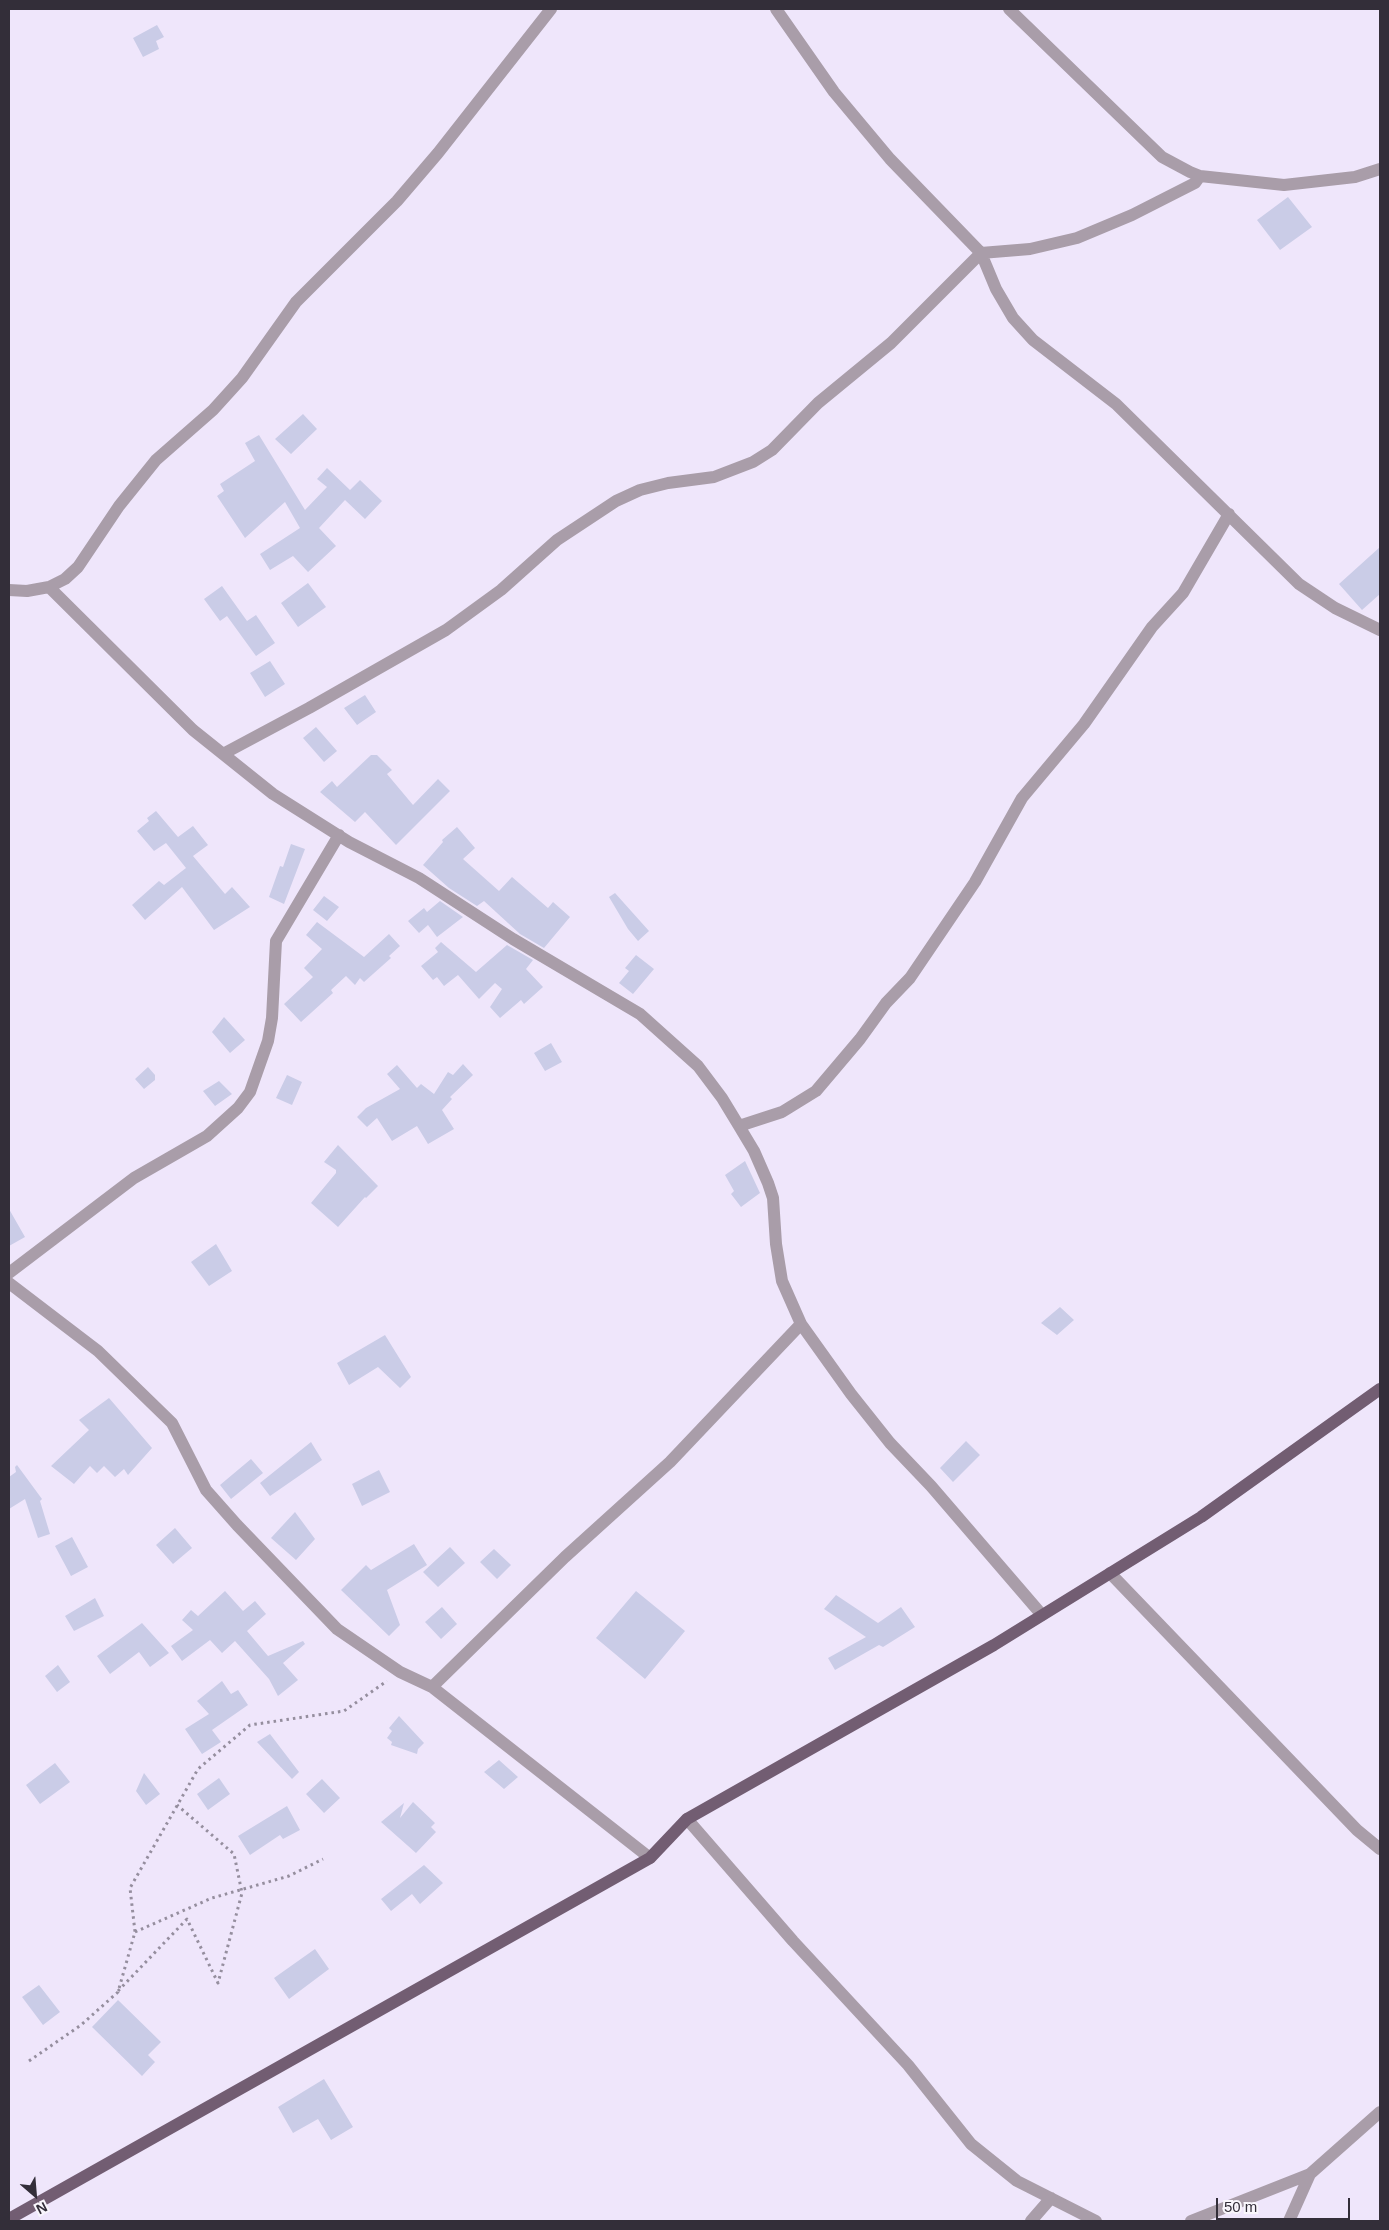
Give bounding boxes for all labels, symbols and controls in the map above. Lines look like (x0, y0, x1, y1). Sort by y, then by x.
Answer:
north arrow (10, 2170, 60, 2220)
scale bar (1219, 2188, 1353, 2220)
text: 50 m (1224, 2198, 1257, 2215)
text: N (34, 2199, 50, 2218)

